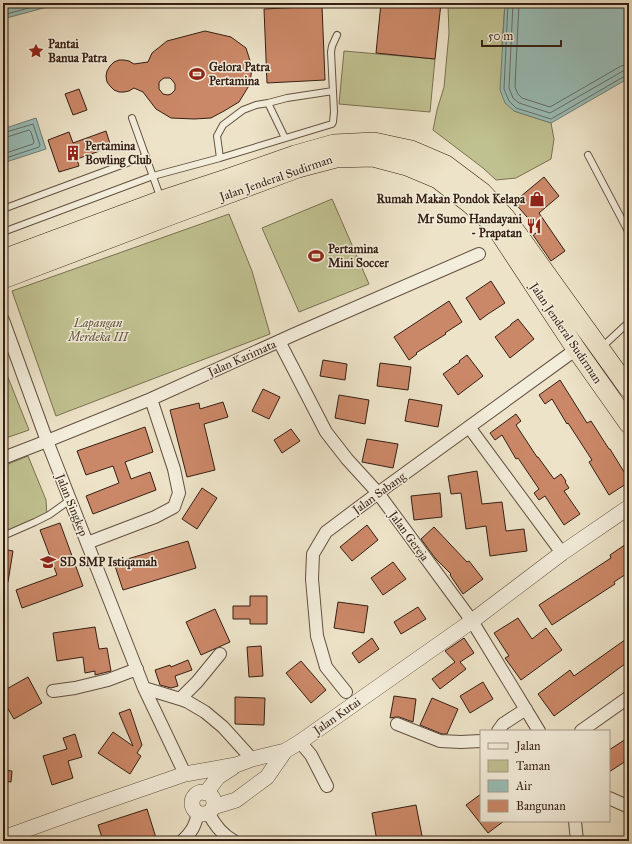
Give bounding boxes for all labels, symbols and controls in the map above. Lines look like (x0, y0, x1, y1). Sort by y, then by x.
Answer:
scale bar (482, 22, 561, 48)
text: 50 m (488, 29, 513, 43)
place label: Pantai Banua Patra (48, 37, 108, 65)
place icon: Pantai Banua Patra (27, 42, 45, 60)
place label: Gelora Patra Pertamina (209, 60, 271, 88)
sports icon: Gelora Patra Pertamina (188, 65, 206, 83)
place label: Pertamina Bowling Club (85, 139, 152, 168)
building icon: Pertamina Bowling Club (64, 144, 82, 162)
street label: Jalan Jenderal Sudirman (216, 152, 335, 205)
shop icon: Rumah Makan Pondok Kelapa (528, 190, 546, 208)
place label: Rumah Makan Pondok Kelapa (376, 192, 526, 207)
place label: Mr Sumo Handayani - Prapatan (417, 212, 523, 241)
restaurant icon: Mr Sumo Handayani - Prapatan (525, 217, 543, 235)
place label: Pertamina Mini Soccer (328, 242, 389, 270)
sports icon: Pertamina Mini Soccer (307, 247, 325, 265)
street label: Jalan Jenderal Sudirman (525, 278, 605, 387)
park label: Lapangan Merdeka III (67, 316, 130, 344)
street label: Jalan Karimata (204, 336, 279, 381)
street label: Jalan Sabang (348, 469, 409, 519)
street label: Jalan Singkep (52, 470, 91, 538)
street label: Jalan Gereja (384, 507, 432, 565)
school or university icon: SD SMP Istiqamah (39, 553, 57, 571)
place label: SD SMP Istiqamah (60, 555, 158, 570)
street label: Jalan Kutai (309, 694, 364, 739)
legend (480, 730, 610, 822)
text: Jalan (514, 739, 541, 754)
text: Taman (516, 759, 551, 773)
text: Air (515, 779, 532, 793)
text: Bangunan (516, 799, 566, 814)

